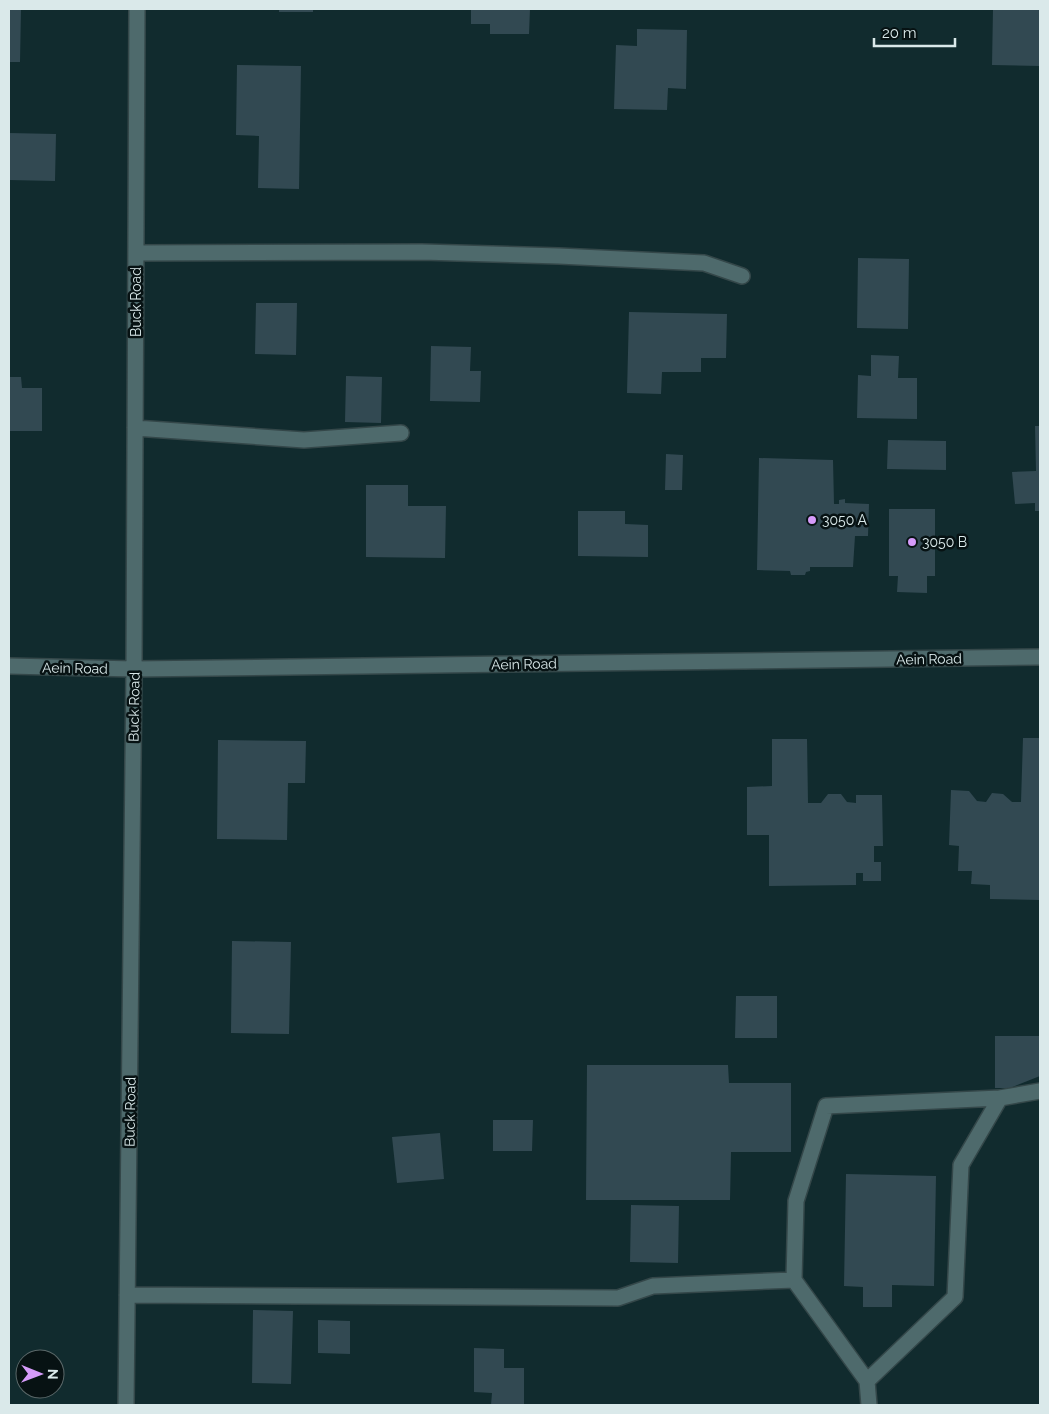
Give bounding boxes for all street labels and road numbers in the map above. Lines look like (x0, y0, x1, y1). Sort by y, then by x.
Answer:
street label: Buck Road (128, 267, 144, 337)
street label: Aein Road (896, 650, 962, 668)
street label: Aein Road (491, 655, 557, 673)
street label: Aein Road (42, 659, 108, 677)
street label: Buck Road (125, 672, 143, 742)
street label: Buck Road (121, 1077, 139, 1147)

